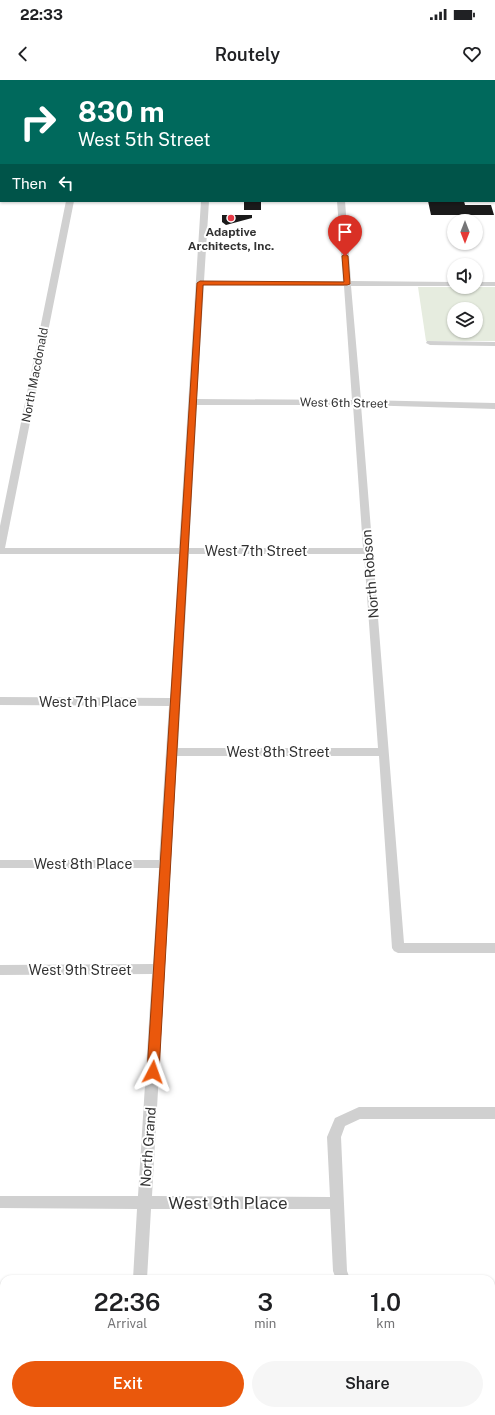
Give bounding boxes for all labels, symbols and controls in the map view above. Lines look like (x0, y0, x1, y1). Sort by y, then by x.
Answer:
text: 22:33 (20, 6, 63, 23)
icon: back (12, 43, 34, 65)
icon: heart (461, 43, 483, 65)
text: Routely (215, 44, 280, 65)
text: 830 m (78, 95, 165, 128)
icon: right (12, 96, 64, 148)
text: West 5th Street (78, 129, 211, 150)
icon: left (55, 172, 77, 194)
text: Then (12, 175, 47, 192)
marker: Adaptive Architects, Inc. (226, 213, 236, 223)
north arrow (447, 214, 483, 250)
map controls (447, 214, 483, 338)
pin (328, 215, 362, 256)
icon: arrive (334, 221, 356, 243)
place label: Adaptive Architects, Inc. (188, 225, 274, 253)
button: sound (447, 258, 483, 294)
button: layers (447, 302, 483, 338)
street label: North Macdonald (19, 326, 51, 424)
street label: West 6th Street (300, 395, 389, 411)
street label: North Robson (358, 529, 382, 619)
street label: West 7th Street (205, 543, 307, 559)
street label: West 7th Place (39, 694, 137, 710)
street label: West 8th Street (226, 744, 330, 760)
street label: West 8th Place (34, 856, 132, 872)
street label: West 9th Street (29, 962, 131, 978)
position arrow (132, 1051, 174, 1093)
street label: North Grand (137, 1106, 159, 1188)
street label: West 9th Place (168, 1193, 288, 1213)
text: 22:36 (94, 1288, 160, 1316)
text: 3 (257, 1288, 273, 1316)
text: 1.0 (370, 1288, 401, 1316)
text: Arrival (107, 1316, 147, 1331)
text: min (254, 1316, 276, 1331)
text: km (376, 1316, 395, 1331)
button: Exit (12, 1361, 244, 1407)
button: Share (252, 1361, 483, 1407)

